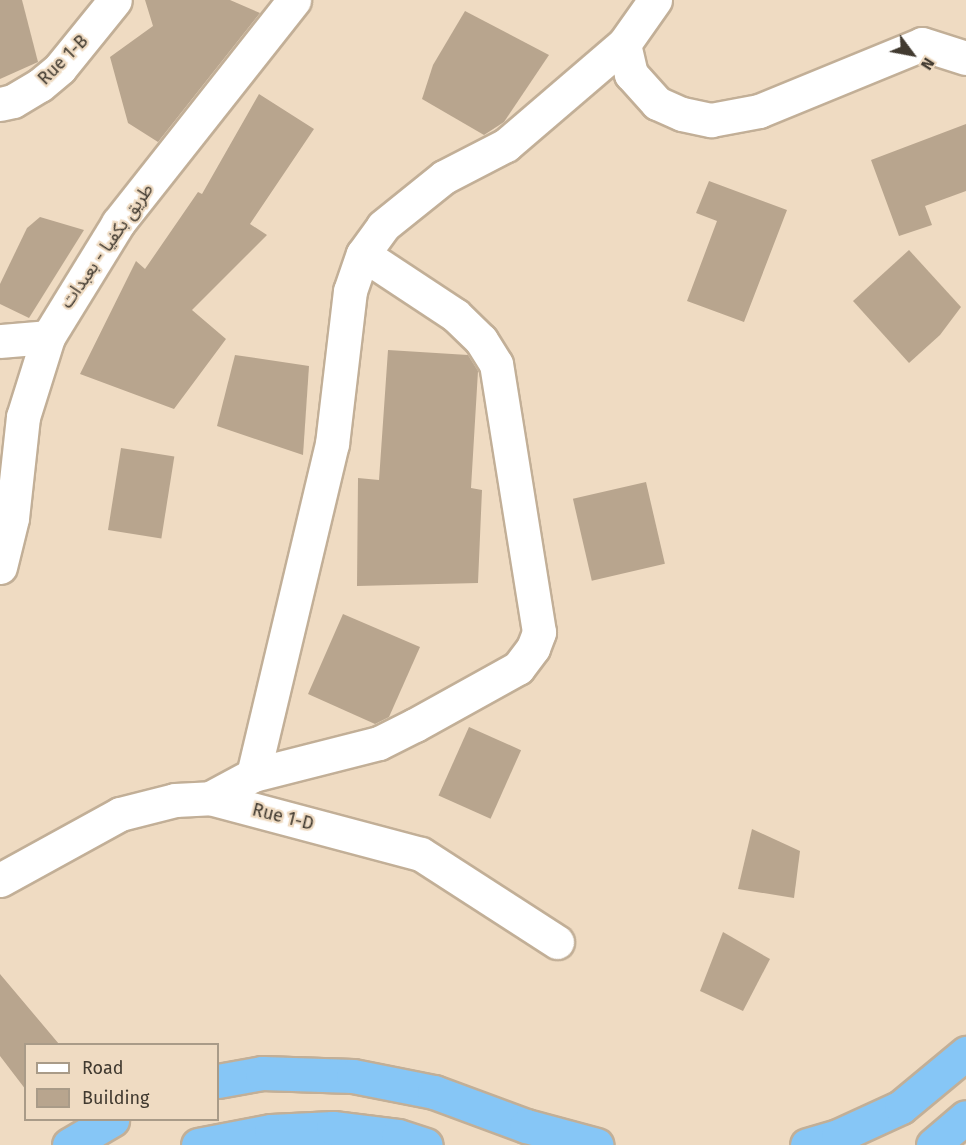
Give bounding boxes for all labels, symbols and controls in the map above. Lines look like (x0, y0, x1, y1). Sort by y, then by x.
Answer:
north arrow (882, 24, 942, 84)
street label: Rue 1-B (33, 30, 93, 90)
text: N (917, 54, 939, 73)
street label: طريق بكفيا - بعبدات (56, 179, 158, 313)
street label: Rue 1-D (250, 799, 316, 835)
legend (24, 1043, 219, 1121)
text: Road (82, 1057, 124, 1079)
text: Building (82, 1087, 149, 1109)

